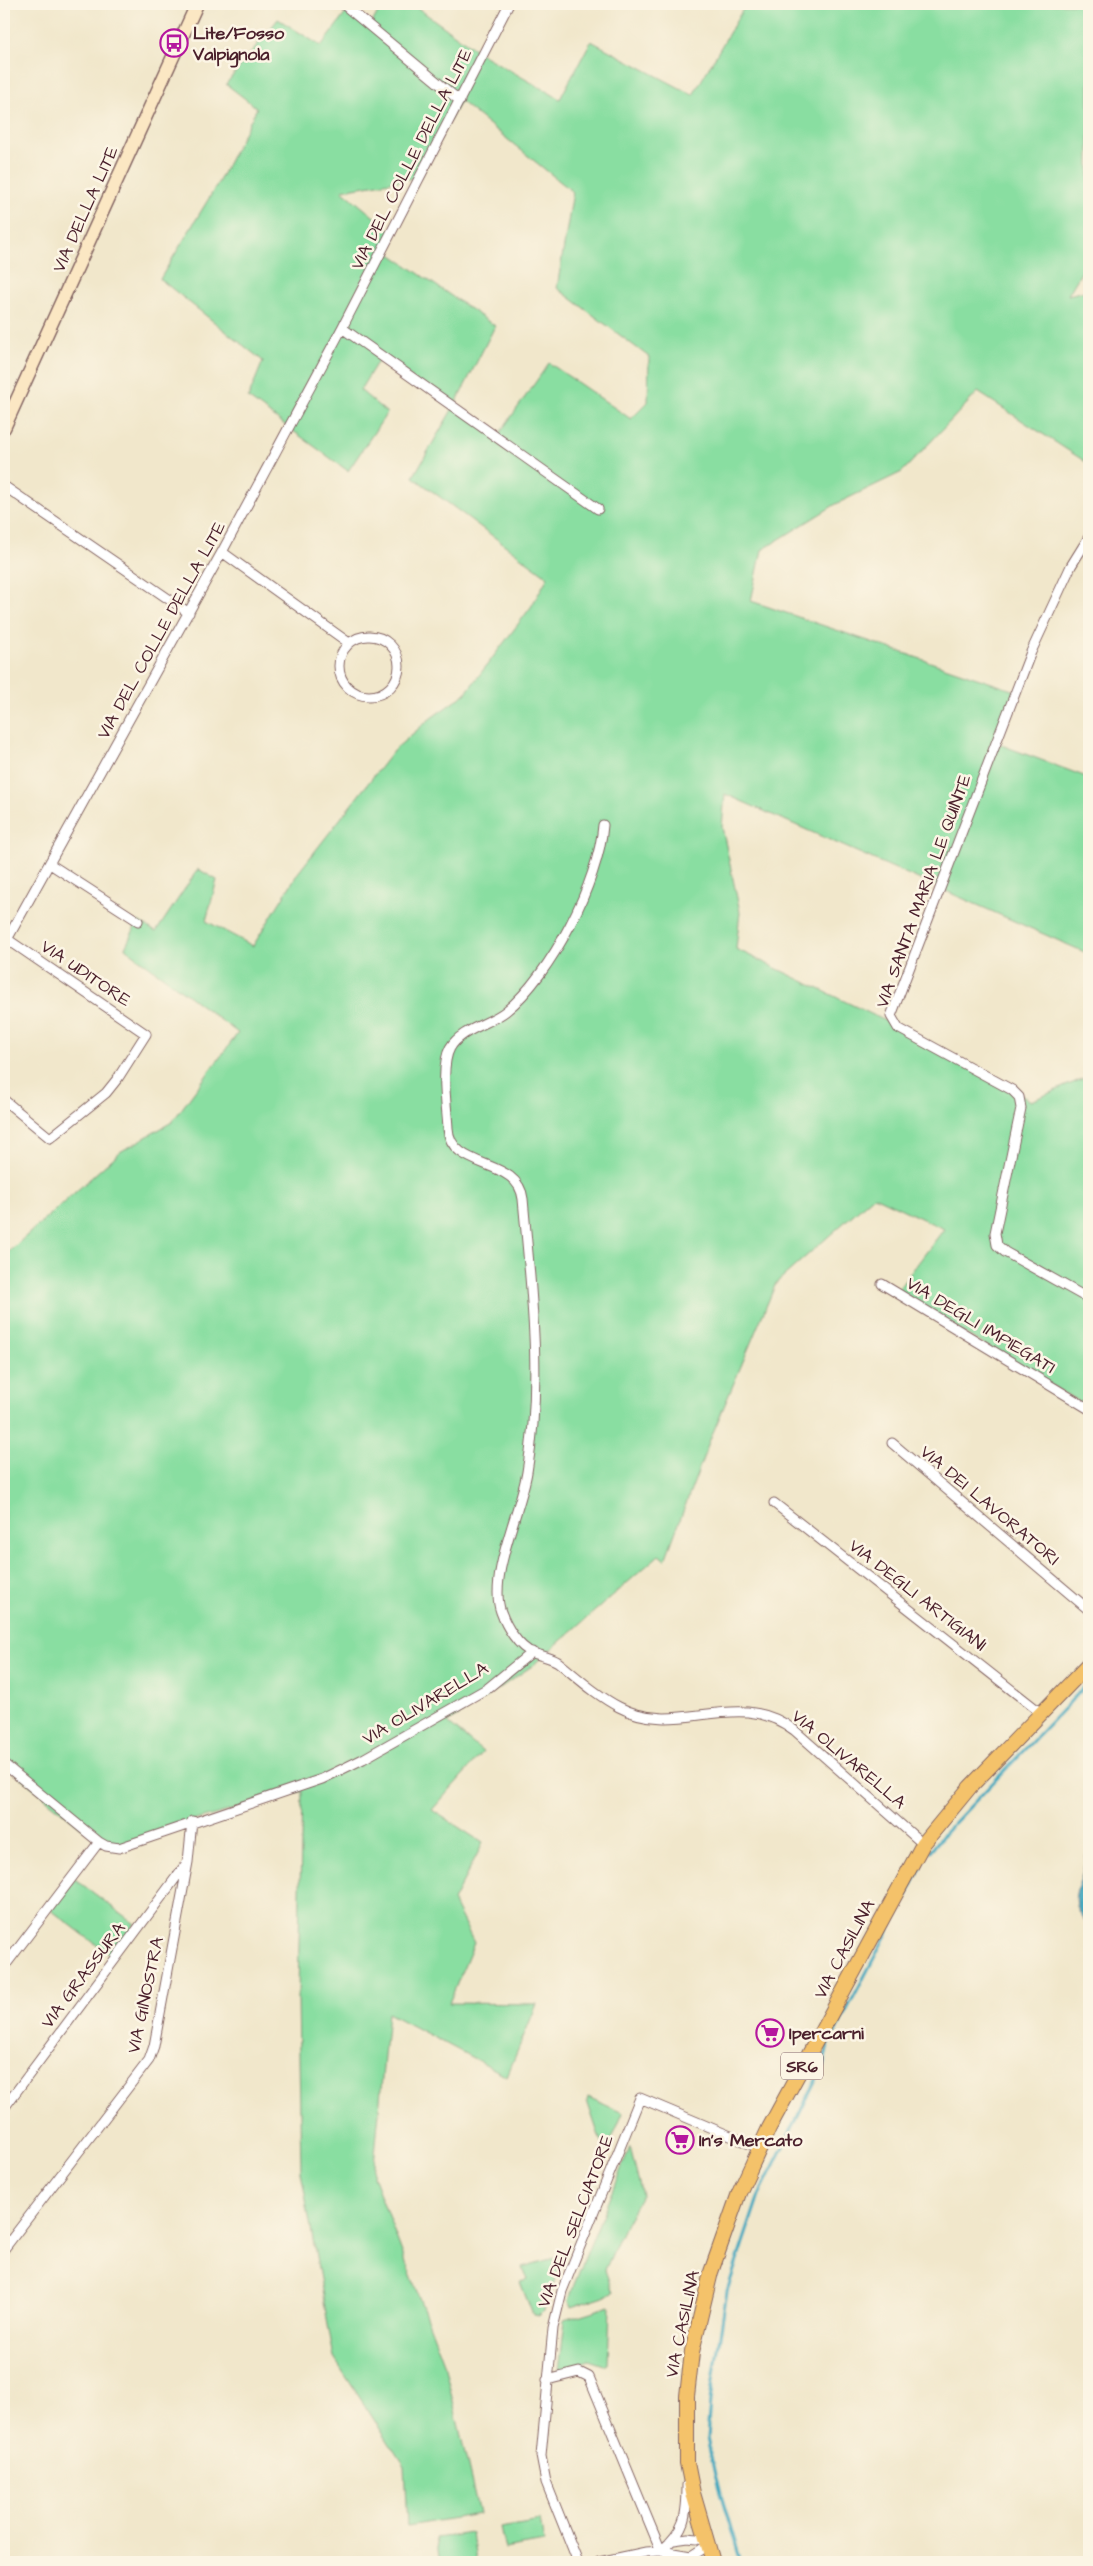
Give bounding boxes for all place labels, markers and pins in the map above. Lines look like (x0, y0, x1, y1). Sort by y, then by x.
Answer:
place label: Lite/Fosso Valpignola (192, 21, 285, 68)
bus stop icon: Lite/Fosso Valpignola (159, 28, 189, 58)
supermarket icon: Ipercarni (755, 2018, 785, 2048)
place label: Ipercarni (789, 2021, 864, 2046)
supermarket icon: In's Mercato (665, 2125, 695, 2155)
place label: In's Mercato (699, 2128, 803, 2153)

